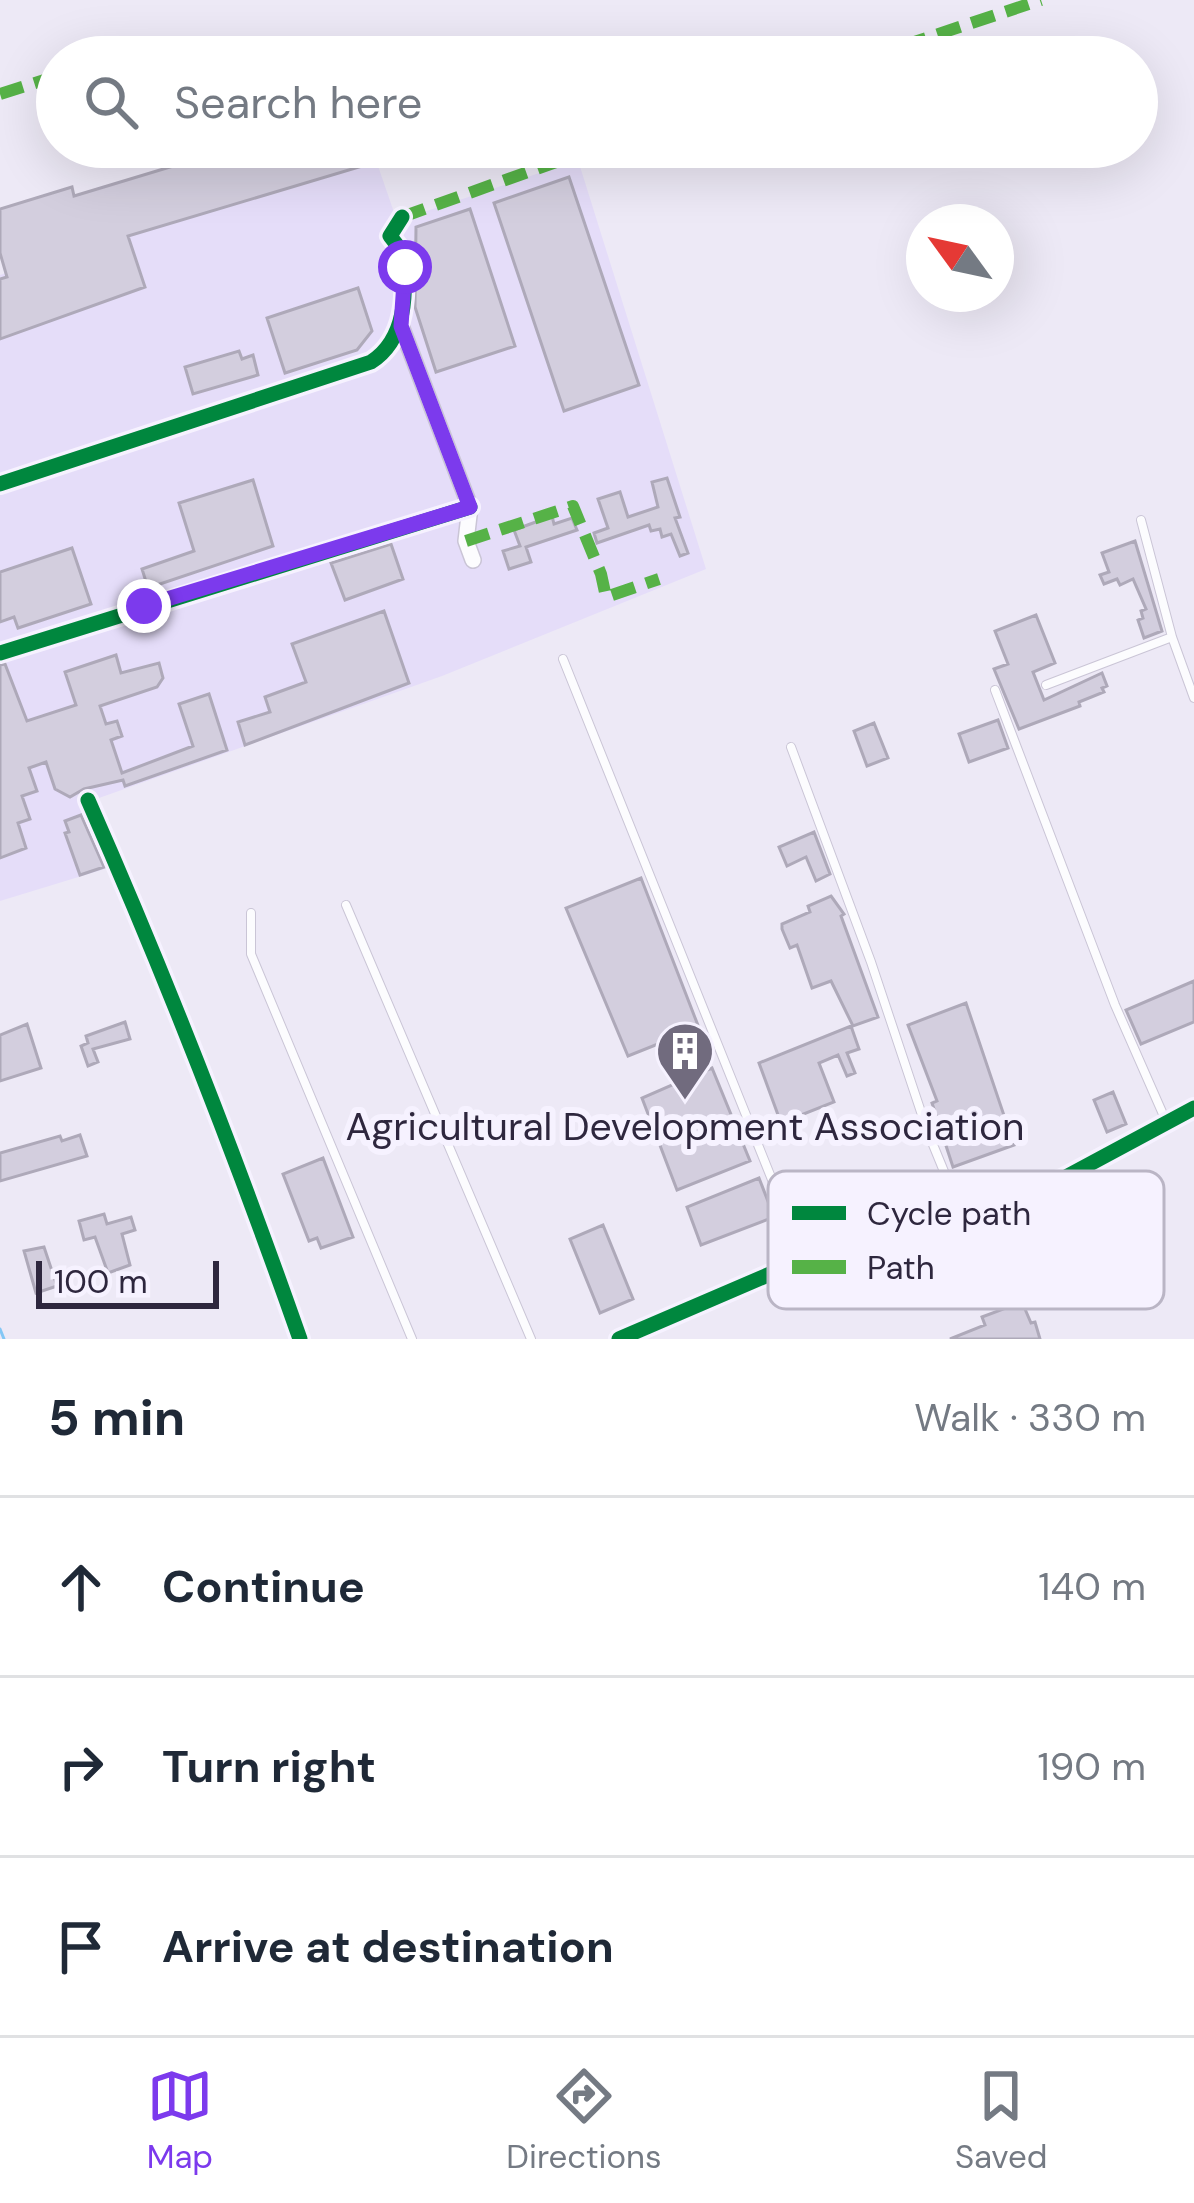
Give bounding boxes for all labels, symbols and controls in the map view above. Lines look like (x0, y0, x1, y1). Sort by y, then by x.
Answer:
search box (36, 36, 1158, 168)
icon: search (78, 69, 144, 135)
text: Search here (174, 73, 422, 132)
north arrow (906, 204, 1014, 312)
route start (378, 240, 432, 294)
route end (117, 579, 171, 633)
building icon: Agricultural Development Association (654, 1020, 716, 1102)
place label: Agricultural Development Association (346, 1101, 1024, 1152)
legend (768, 1171, 1164, 1309)
text: Cycle path (867, 1192, 1031, 1235)
text: Path (867, 1246, 935, 1289)
scale bar (36, 1255, 219, 1308)
text: 100 m (54, 1260, 148, 1303)
text: 5 min (48, 1384, 185, 1451)
text: Walk · 330 m (914, 1392, 1146, 1443)
icon: ahead (48, 1554, 114, 1620)
text: Continue (162, 1557, 365, 1616)
text: 140 m (1038, 1561, 1146, 1612)
icon: right (48, 1734, 114, 1800)
text: Turn right (162, 1737, 376, 1796)
text: 190 m (1038, 1741, 1146, 1792)
icon: arrive (48, 1914, 114, 1980)
text: Arrive at destination (162, 1917, 614, 1976)
tab: Map (147, 2063, 213, 2178)
tab: Directions (506, 2063, 662, 2178)
tab: Saved (955, 2063, 1047, 2178)

